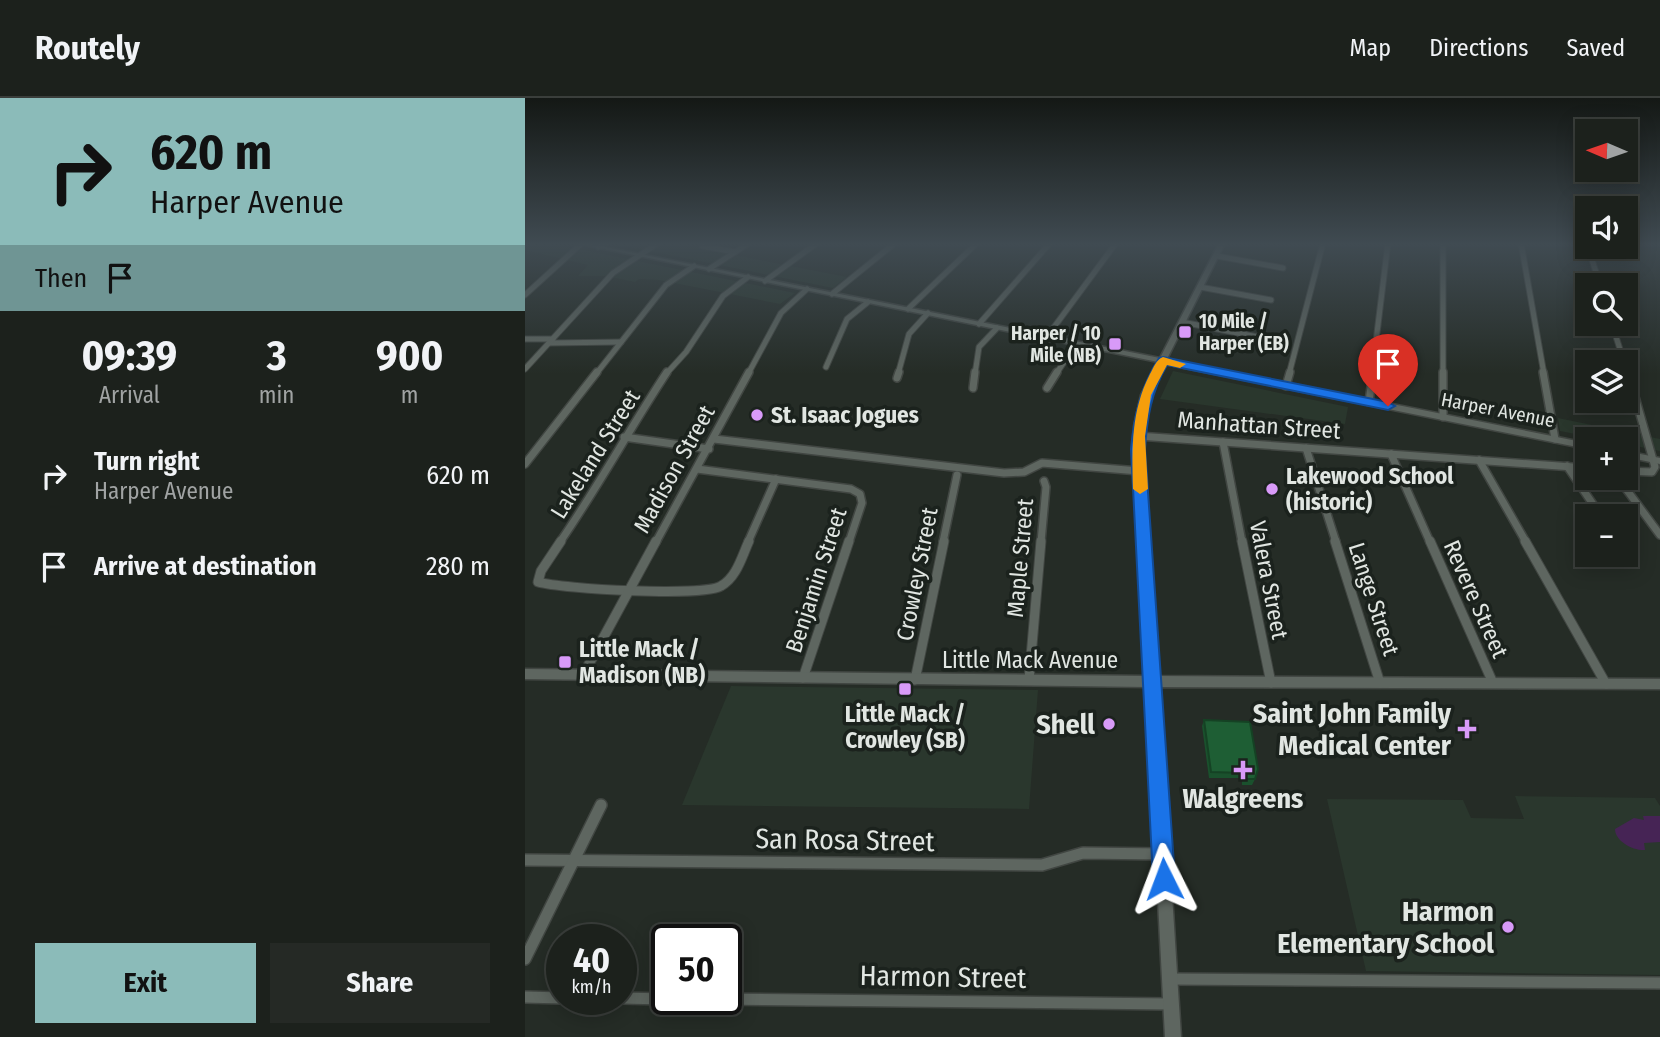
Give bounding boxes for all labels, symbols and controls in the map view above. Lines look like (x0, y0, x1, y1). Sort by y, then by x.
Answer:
text: Routely (35, 28, 140, 68)
text: Map (1350, 34, 1391, 62)
text: Directions (1429, 34, 1528, 62)
text: Saved (1566, 34, 1625, 62)
north arrow (1575, 119, 1638, 182)
map controls (1575, 119, 1638, 567)
text: 620 m (150, 123, 272, 182)
icon: right (35, 126, 126, 217)
text: Harper Avenue (150, 183, 344, 221)
button: sound (1575, 196, 1638, 259)
icon: arrive (101, 259, 139, 297)
text: Then (35, 263, 87, 294)
button: search (1575, 273, 1638, 336)
place label: 10 Mile / Harper (EB) (1199, 310, 1289, 355)
place label: Harper / 10 Mile (NB) (1011, 322, 1101, 367)
marker: 10 Mile / Harper (EB) (1177, 324, 1193, 340)
text: 09:39 (82, 331, 177, 381)
text: 3 (267, 331, 287, 381)
text: 900 (376, 331, 444, 381)
pin (1358, 334, 1418, 406)
marker: Harper / 10 Mile (NB) (1107, 336, 1123, 352)
icon: arrive (1369, 345, 1407, 383)
button: layers (1575, 350, 1638, 413)
text: Arrival (99, 381, 160, 409)
text: min (259, 381, 294, 409)
text: m (401, 381, 419, 409)
street label: Lakeland Street (544, 384, 646, 524)
street label: Harper Avenue (1439, 388, 1557, 432)
street label: Madison Street (627, 400, 721, 538)
place label: St. Isaac Jogues (771, 401, 919, 429)
street label: Manhattan Street (1177, 405, 1342, 445)
marker: St. Isaac Jogues (749, 407, 765, 423)
button: + (1575, 427, 1638, 490)
text: Turn right (94, 446, 200, 477)
icon: right (35, 457, 73, 495)
text: 620 m (426, 460, 490, 491)
place label: Lakewood School (historic) (1286, 462, 1454, 516)
text: Harper Avenue (94, 477, 233, 505)
marker: Lakewood School (historic) (1264, 481, 1280, 497)
street label: Maple Street (1001, 497, 1039, 619)
street label: Benjamin Street (779, 504, 853, 656)
street label: Crowley Street (890, 504, 944, 643)
button: − (1575, 504, 1638, 567)
street label: Valera Street (1244, 519, 1294, 642)
street label: Revere Street (1438, 536, 1515, 663)
street label: Lange Street (1343, 539, 1406, 660)
icon: arrive (35, 548, 73, 586)
text: Arrive at destination (94, 551, 317, 582)
text: 280 m (426, 551, 490, 582)
place label: Little Mack / Madison (NB) (579, 635, 705, 689)
street label: Little Mack Avenue (942, 646, 1118, 674)
marker: Little Mack / Madison (NB) (557, 654, 573, 670)
marker: Little Mack / Crowley (SB) (897, 681, 913, 697)
place label: Saint John Family Medical Center (1253, 697, 1452, 762)
place label: Little Mack / Crowley (SB) (845, 700, 965, 754)
place label: Shell (1036, 708, 1095, 741)
marker: Shell (1101, 716, 1117, 732)
marker: Saint John Family Medical Center (1457, 719, 1477, 739)
marker: Walgreens (1235, 762, 1251, 778)
place label: Walgreens (1183, 782, 1303, 815)
street label: San Rosa Street (755, 822, 936, 858)
position arrow (1127, 842, 1201, 916)
place label: Harmon Elementary School (1277, 895, 1494, 960)
marker: Harmon Elementary School (1500, 919, 1516, 935)
speed limit sign: 50 (651, 924, 742, 1015)
text: 40 (573, 939, 610, 981)
button: Exit (35, 943, 256, 1023)
button: Share (270, 943, 490, 1023)
street label: Harmon Street (859, 959, 1028, 995)
text: km/h (571, 976, 612, 998)

